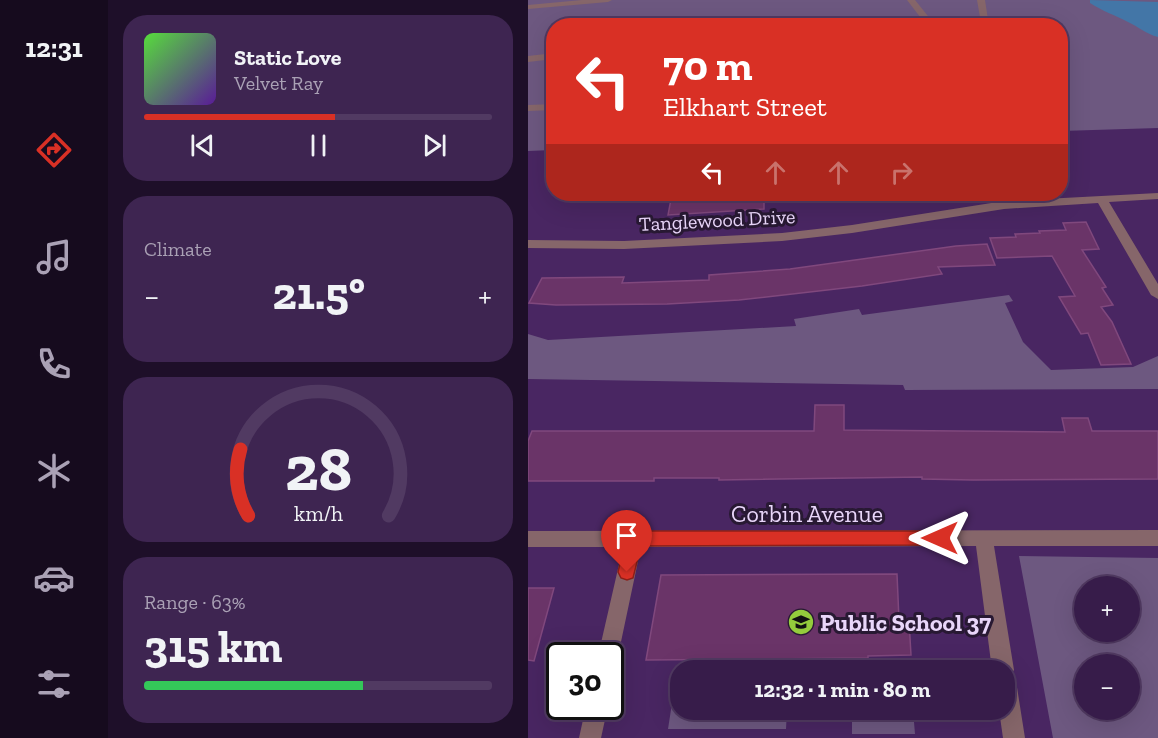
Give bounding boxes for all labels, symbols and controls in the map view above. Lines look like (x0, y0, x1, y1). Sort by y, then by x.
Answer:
text: 12:31 (25, 32, 83, 64)
text: 70 m (663, 40, 753, 91)
icon: left (564, 42, 642, 120)
text: Static Love (234, 44, 341, 71)
text: Velvet Ray (234, 71, 323, 95)
text: Elkhart Street (663, 91, 827, 123)
icon: directions (33, 129, 75, 171)
icon: previous (186, 129, 219, 162)
icon: pause (302, 129, 335, 162)
icon: next (418, 129, 451, 162)
icon: left (696, 156, 729, 189)
icon: ahead (759, 156, 792, 189)
icon: ahead (822, 156, 855, 189)
icon: right (885, 156, 918, 189)
street label: Tanglewood Drive (638, 204, 796, 236)
icon: music (33, 236, 75, 278)
text: Climate (144, 237, 212, 261)
text: 21.5° (273, 267, 365, 321)
text: − (144, 276, 159, 315)
text: + (478, 276, 492, 315)
icon: phone (33, 343, 75, 385)
text: 28 (284, 432, 352, 507)
icon: climate (33, 450, 75, 492)
street label: Corbin Avenue (731, 499, 883, 528)
text: km/h (294, 502, 342, 527)
position arrow (908, 506, 972, 570)
pin (601, 510, 652, 572)
icon: arrive (610, 519, 643, 552)
icon: car (33, 557, 75, 599)
map controls (1074, 576, 1140, 720)
button: + (1074, 576, 1140, 642)
text: Range · 63% (144, 590, 245, 614)
school or university icon: Public School 37 (786, 607, 816, 637)
place label: Public School 37 (820, 608, 991, 637)
text: 315 km (144, 620, 282, 674)
speed limit sign: 30 (546, 642, 624, 720)
button: − (1074, 654, 1140, 720)
icon: filters (33, 663, 75, 705)
text: 12:32 · 1 min · 80 m (754, 676, 931, 703)

